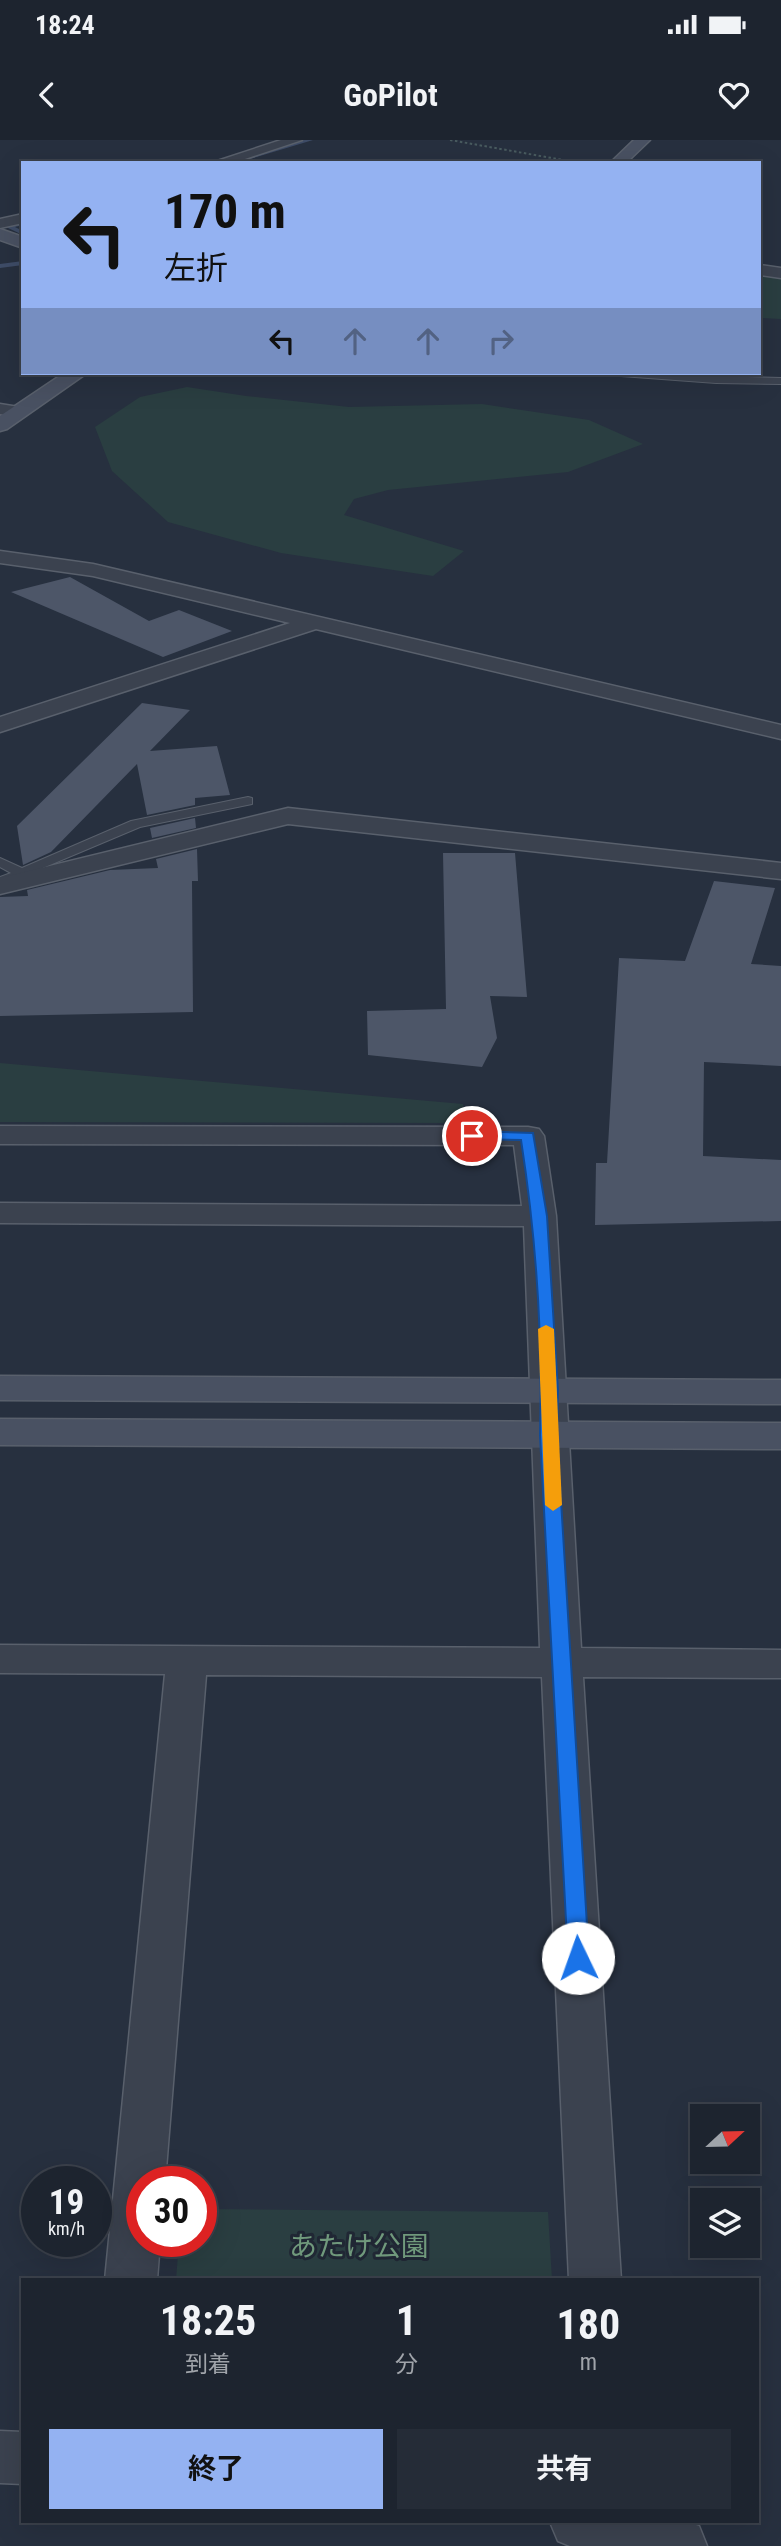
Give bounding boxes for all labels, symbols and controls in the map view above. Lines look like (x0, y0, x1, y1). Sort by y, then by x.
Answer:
text: 18:24 (35, 10, 95, 40)
icon: back (28, 76, 66, 114)
text: GoPilot (343, 76, 438, 114)
icon: heart (715, 76, 753, 114)
text: 170 m (164, 183, 286, 240)
icon: left (49, 189, 140, 280)
text: 左折 (164, 249, 228, 287)
icon: left (263, 322, 301, 360)
icon: ahead (336, 322, 374, 360)
icon: ahead (409, 322, 447, 360)
icon: right (482, 322, 520, 360)
pin (442, 1106, 502, 1166)
icon: arrive (453, 1117, 491, 1155)
position arrow (541, 1921, 615, 1995)
north arrow (690, 2104, 760, 2174)
map controls (690, 2104, 760, 2258)
speed limit sign: 30 (126, 2166, 217, 2257)
text: 19 (49, 2182, 84, 2223)
button: layers (690, 2188, 760, 2258)
text: km/h (48, 2218, 85, 2239)
park label: あたけ公園 (289, 2230, 429, 2263)
text: 18:25 (160, 2296, 256, 2345)
text: 1 (396, 2296, 417, 2345)
text: 180 (557, 2300, 620, 2349)
text: m (580, 2349, 597, 2376)
text: 到着 (185, 2351, 231, 2378)
text: 分 (395, 2351, 418, 2378)
button: 終了 (49, 2429, 383, 2509)
button: 共有 (397, 2429, 731, 2509)

